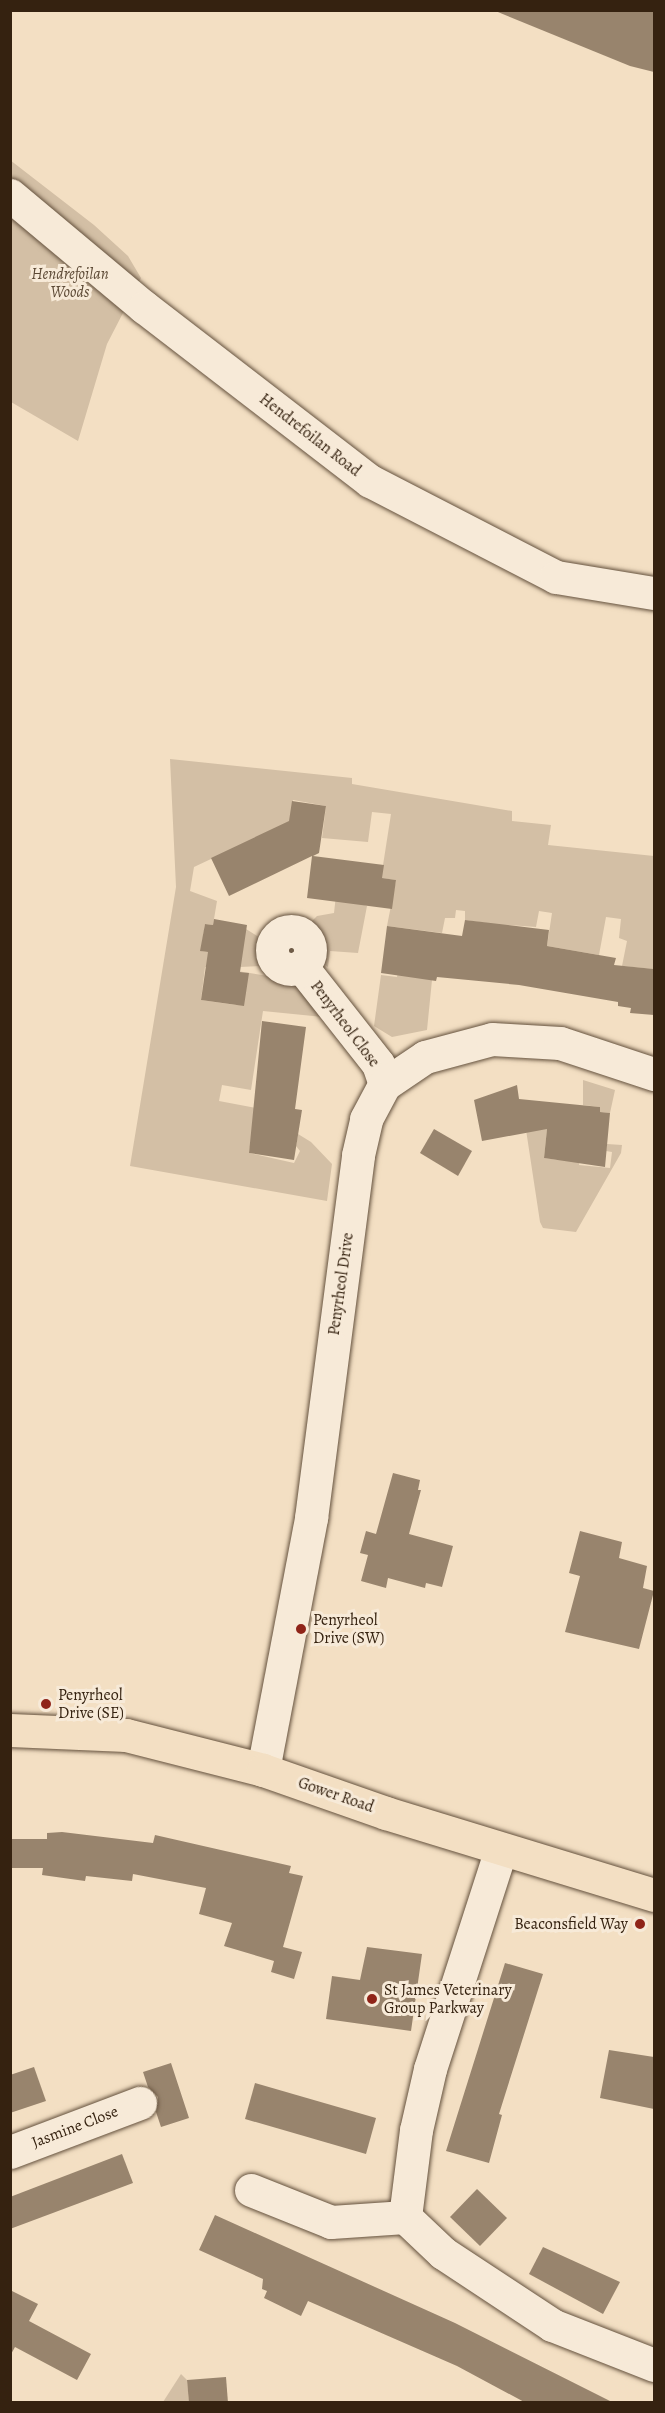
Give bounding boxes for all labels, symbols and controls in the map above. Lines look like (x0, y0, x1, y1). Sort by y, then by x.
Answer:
park label: Hendrefoilan Woods (31, 264, 109, 302)
street label: Hendrefoilan Road (255, 389, 365, 481)
street label: Penyrheol Close (306, 977, 384, 1071)
street label: Penyrheol Drive (324, 1231, 358, 1337)
place label: Penyrheol Drive (SW) (313, 1610, 384, 1648)
marker: Penyrheol Drive (SW) (294, 1622, 308, 1636)
place label: Penyrheol Drive (SE) (58, 1685, 124, 1723)
marker: Penyrheol Drive (SE) (39, 1697, 53, 1711)
street label: Gower Road (296, 1773, 376, 1817)
place label: Beaconsfield Way (514, 1914, 628, 1934)
marker: Beaconsfield Way (633, 1917, 647, 1931)
place label: St James Veterinary Group Parkway (384, 1980, 512, 2018)
marker: St James Veterinary Group Parkway (365, 1992, 379, 2006)
street label: Jasmine Close (29, 2102, 121, 2152)

